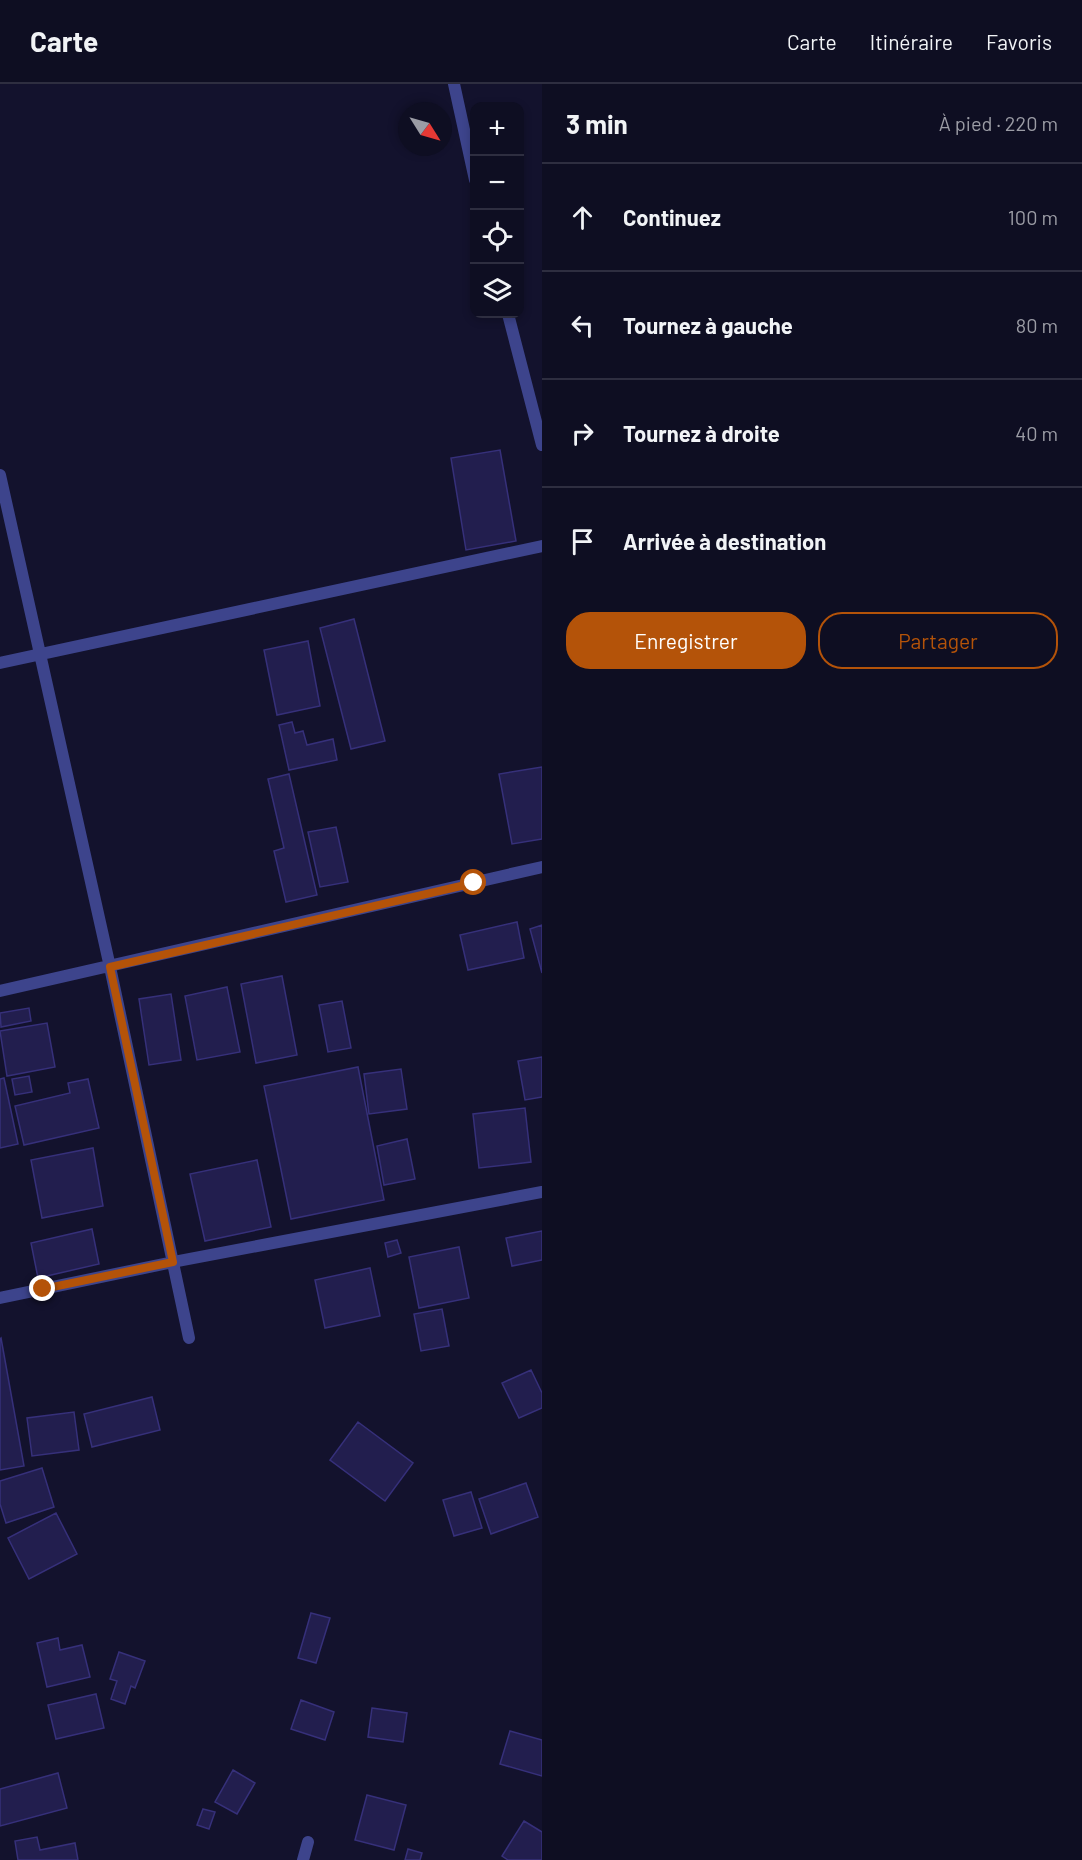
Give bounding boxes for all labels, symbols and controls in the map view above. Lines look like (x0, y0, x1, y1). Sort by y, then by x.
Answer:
text: Carte (30, 24, 98, 58)
text: Carte (787, 29, 837, 54)
text: Itinéraire (870, 29, 953, 54)
text: Favoris (986, 29, 1052, 54)
north arrow (398, 102, 452, 156)
map controls (470, 102, 524, 318)
button: + (470, 102, 524, 156)
text: 3 min (566, 108, 628, 139)
text: À pied · 220 m (939, 111, 1058, 135)
button: − (470, 156, 524, 210)
icon: ahead (566, 201, 599, 234)
text: Continuez (623, 204, 721, 230)
text: 100 m (1008, 205, 1058, 229)
button: locate (470, 210, 524, 264)
button: layers (470, 264, 524, 318)
icon: left (566, 309, 599, 342)
text: Tournez à gauche (623, 312, 793, 338)
text: 80 m (1016, 313, 1058, 337)
icon: right (566, 417, 599, 450)
text: Tournez à droite (623, 420, 780, 446)
text: 40 m (1015, 421, 1058, 445)
icon: arrive (566, 525, 599, 558)
text: Arrivée à destination (623, 528, 826, 554)
button: Enregistrer (566, 612, 806, 669)
button: Partager (818, 612, 1058, 669)
route start (460, 869, 486, 895)
route end (29, 1275, 55, 1301)

